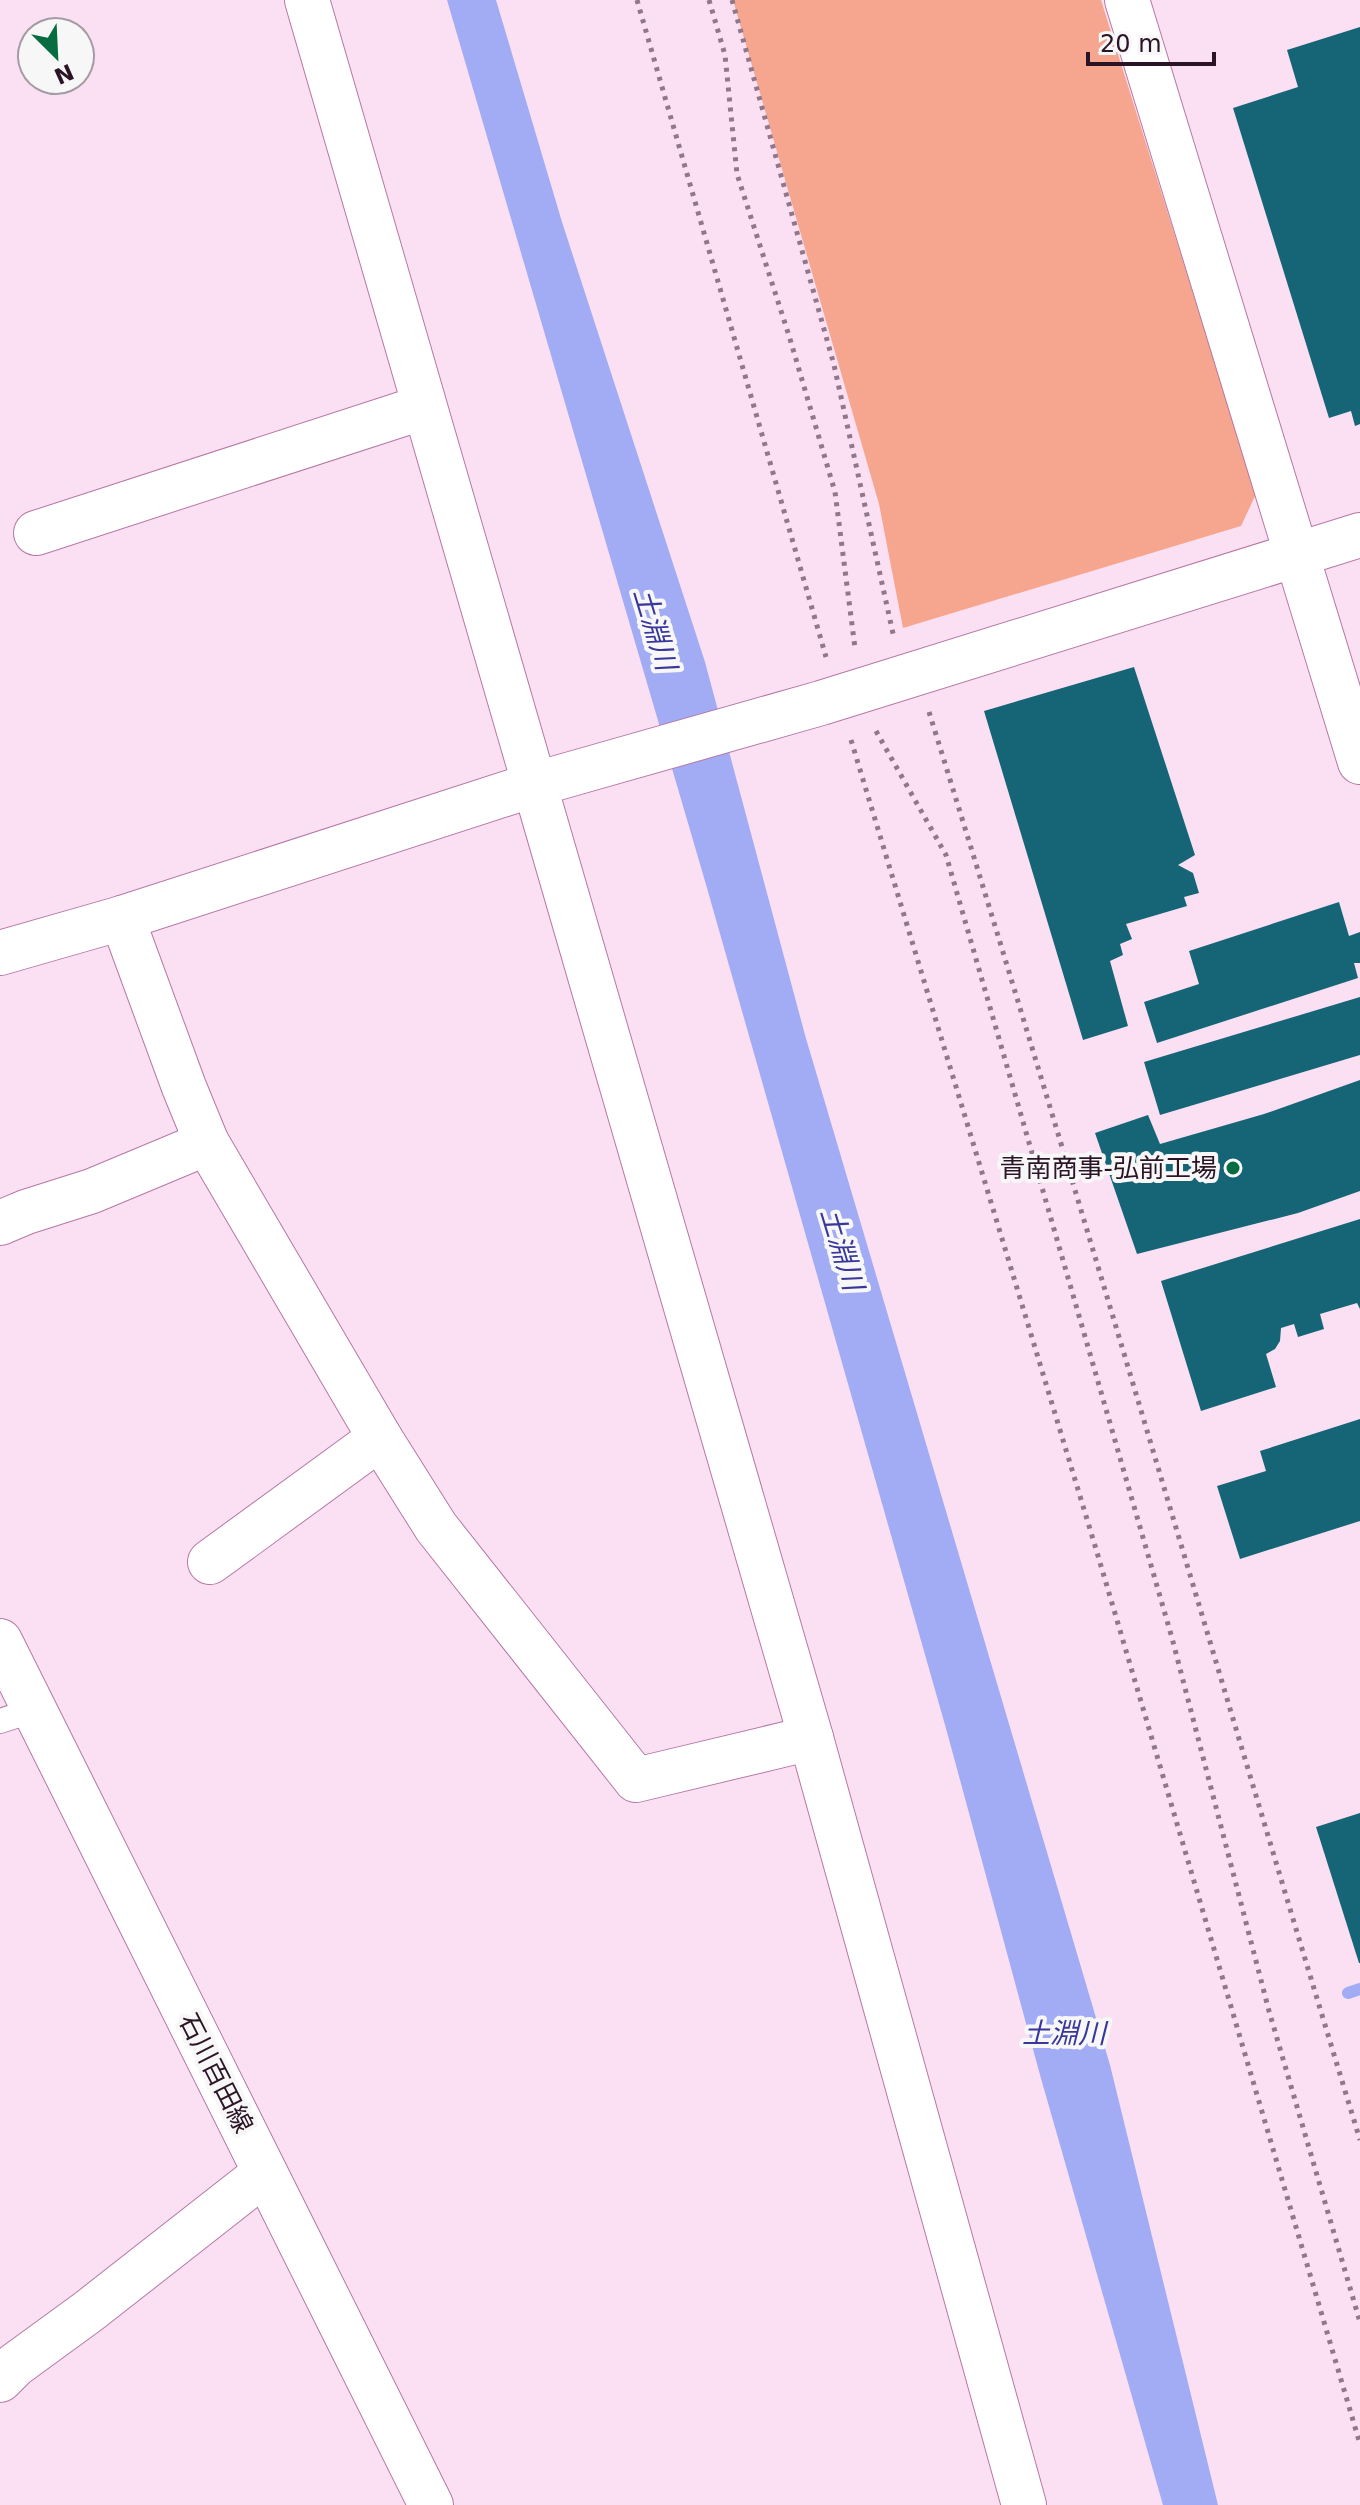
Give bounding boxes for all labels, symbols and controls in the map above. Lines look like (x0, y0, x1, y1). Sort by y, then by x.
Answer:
north arrow (16, 16, 96, 96)
scale bar (1088, 16, 1214, 66)
text: 20 m (1100, 30, 1162, 58)
text: N (50, 59, 77, 89)
water label: 土淵川 (627, 584, 684, 677)
place label: 青南商事-弘前工場 (1000, 1153, 1217, 1183)
marker: 青南商事-弘前工場 (1224, 1159, 1242, 1177)
water label: 土淵川 (814, 1204, 871, 1297)
street label: 石川百田線 (173, 2008, 259, 2138)
water label: 土淵川 (1022, 2017, 1109, 2050)

